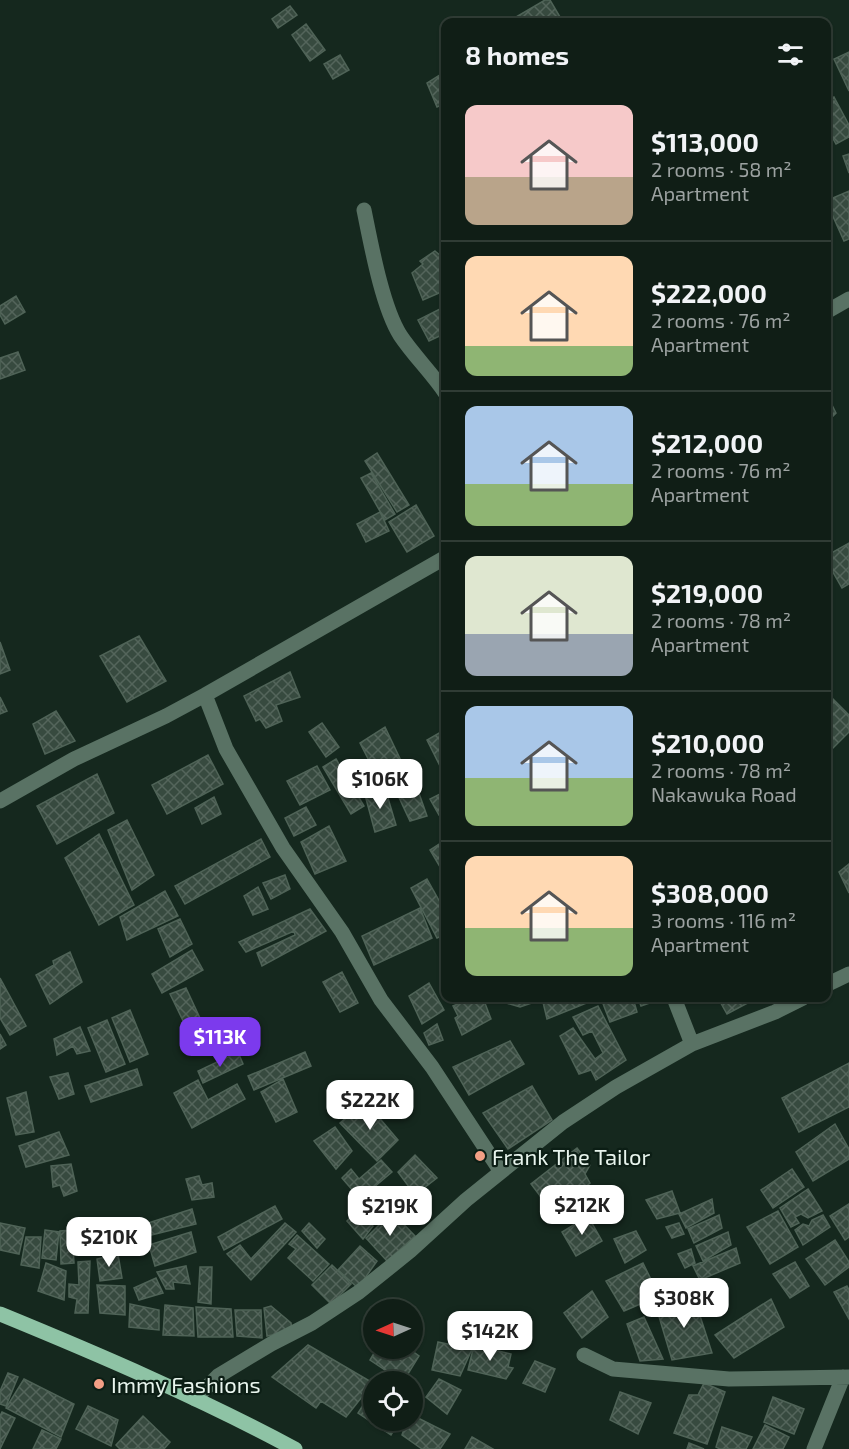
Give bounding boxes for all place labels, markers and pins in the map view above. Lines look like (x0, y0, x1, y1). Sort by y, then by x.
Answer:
pin: $106K (338, 759, 422, 810)
pin: $113K (178, 1017, 262, 1068)
pin: $222K (328, 1080, 412, 1131)
place label: Frank The Tailor (492, 1143, 651, 1169)
marker: Frank The Tailor (473, 1149, 487, 1163)
pin: $212K (540, 1185, 624, 1236)
pin: $219K (348, 1186, 432, 1237)
pin: $210K (67, 1217, 151, 1268)
pin: $308K (642, 1278, 726, 1329)
pin: $142K (448, 1311, 532, 1362)
place label: Immy Fashions (111, 1371, 261, 1397)
marker: Immy Fashions (92, 1377, 106, 1391)

